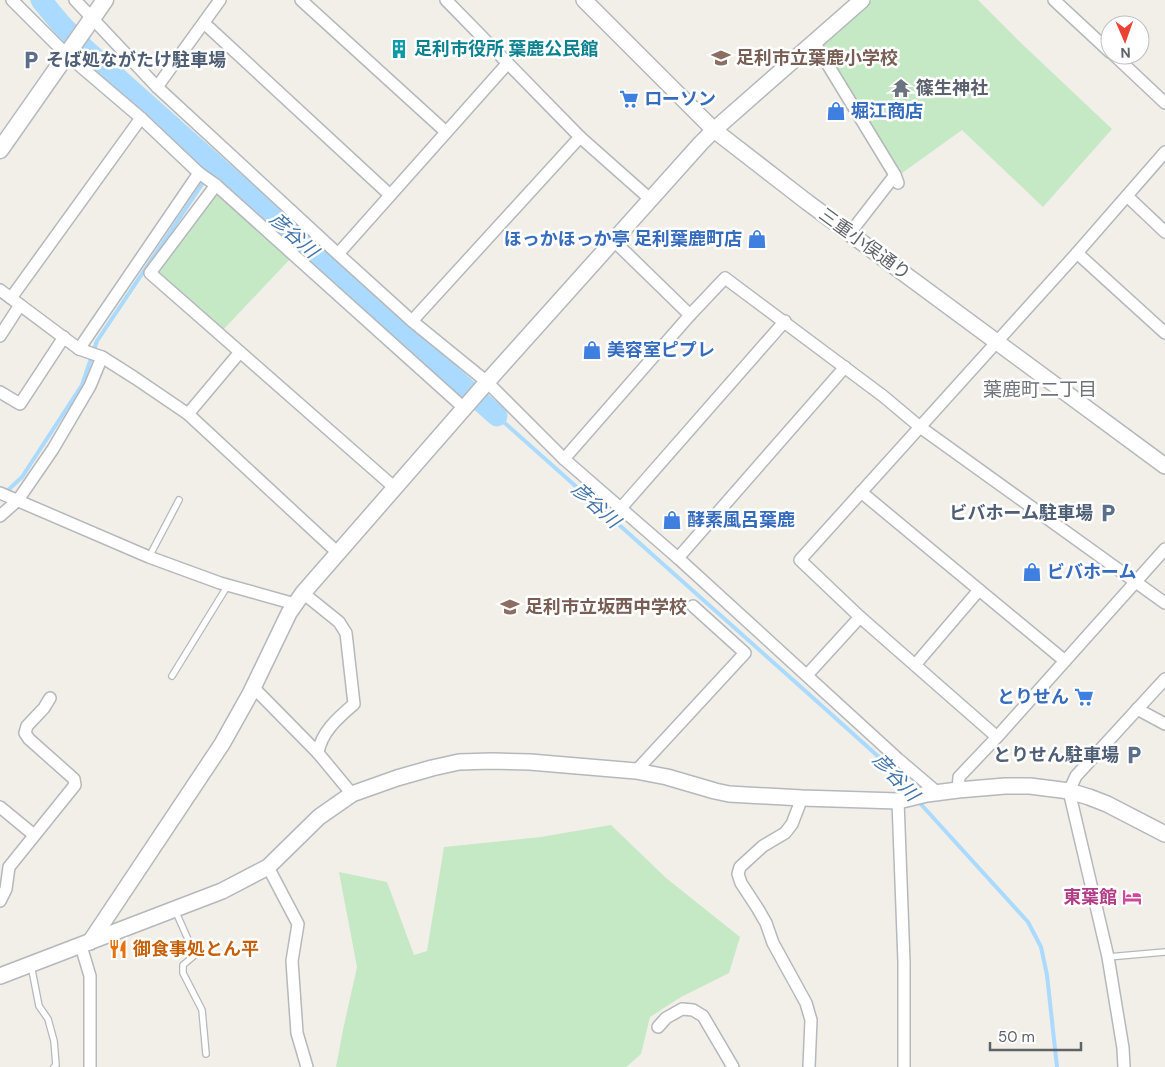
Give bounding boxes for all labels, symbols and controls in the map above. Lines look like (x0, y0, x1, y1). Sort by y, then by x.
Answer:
north arrow (1100, 15, 1150, 65)
place label: 足利市役所 葉鹿公民館 (414, 37, 598, 61)
building icon: 足利市役所 葉鹿公民館 (388, 38, 410, 60)
text: N (1120, 44, 1131, 62)
place label: 足利市立葉鹿小学校 (736, 46, 898, 70)
school or university icon: 足利市立葉鹿小学校 (710, 47, 732, 69)
place label: そば処ながたけ駐車場 (46, 48, 226, 72)
parking icon: そば処ながたけ駐車場 (20, 49, 42, 71)
place label: 篠生神社 (916, 76, 988, 100)
temple icon: 篠生神社 (890, 77, 912, 99)
place label: ローソン (644, 87, 716, 111)
supermarket icon: ローソン (618, 88, 640, 110)
place label: 堀江商店 (851, 99, 923, 123)
shop icon: 堀江商店 (825, 100, 847, 122)
street label: 三重小俣通り (814, 203, 916, 285)
water label: 彦谷川 (264, 207, 325, 265)
place label: ほっかほっか亭 足利葉鹿町店 (504, 227, 742, 251)
shop icon: ほっかほっか亭 足利葉鹿町店 (746, 228, 768, 250)
place label: 美容室ピプレ (607, 338, 715, 362)
shop icon: 美容室ピプレ (581, 339, 603, 361)
district label: 葉鹿町二丁目 (983, 377, 1097, 402)
water label: 彦谷川 (566, 477, 627, 535)
place label: ビバホーム駐車場 (950, 501, 1093, 525)
parking icon: ビバホーム駐車場 (1097, 502, 1119, 524)
place label: 酵素風呂葉鹿 (687, 508, 795, 532)
shop icon: 酵素風呂葉鹿 (661, 509, 683, 531)
place label: ビバホーム (1047, 560, 1136, 584)
shop icon: ビバホーム (1021, 561, 1043, 583)
place label: 足利市立坂西中学校 (525, 595, 687, 619)
school or university icon: 足利市立坂西中学校 (499, 596, 521, 618)
place label: とりせん (997, 685, 1069, 709)
supermarket icon: とりせん (1073, 686, 1095, 708)
place label: とりせん駐車場 (993, 743, 1119, 767)
parking icon: とりせん駐車場 (1123, 744, 1145, 766)
water label: 彦谷川 (867, 748, 926, 808)
place label: 東葉館 (1063, 885, 1117, 909)
hotel icon: 東葉館 (1121, 886, 1143, 908)
place label: 御食事処とん平 (132, 937, 259, 961)
restaurant icon: 御食事処とん平 (107, 938, 129, 960)
scale bar (990, 1020, 1081, 1052)
text: 50 m (998, 1027, 1035, 1047)

